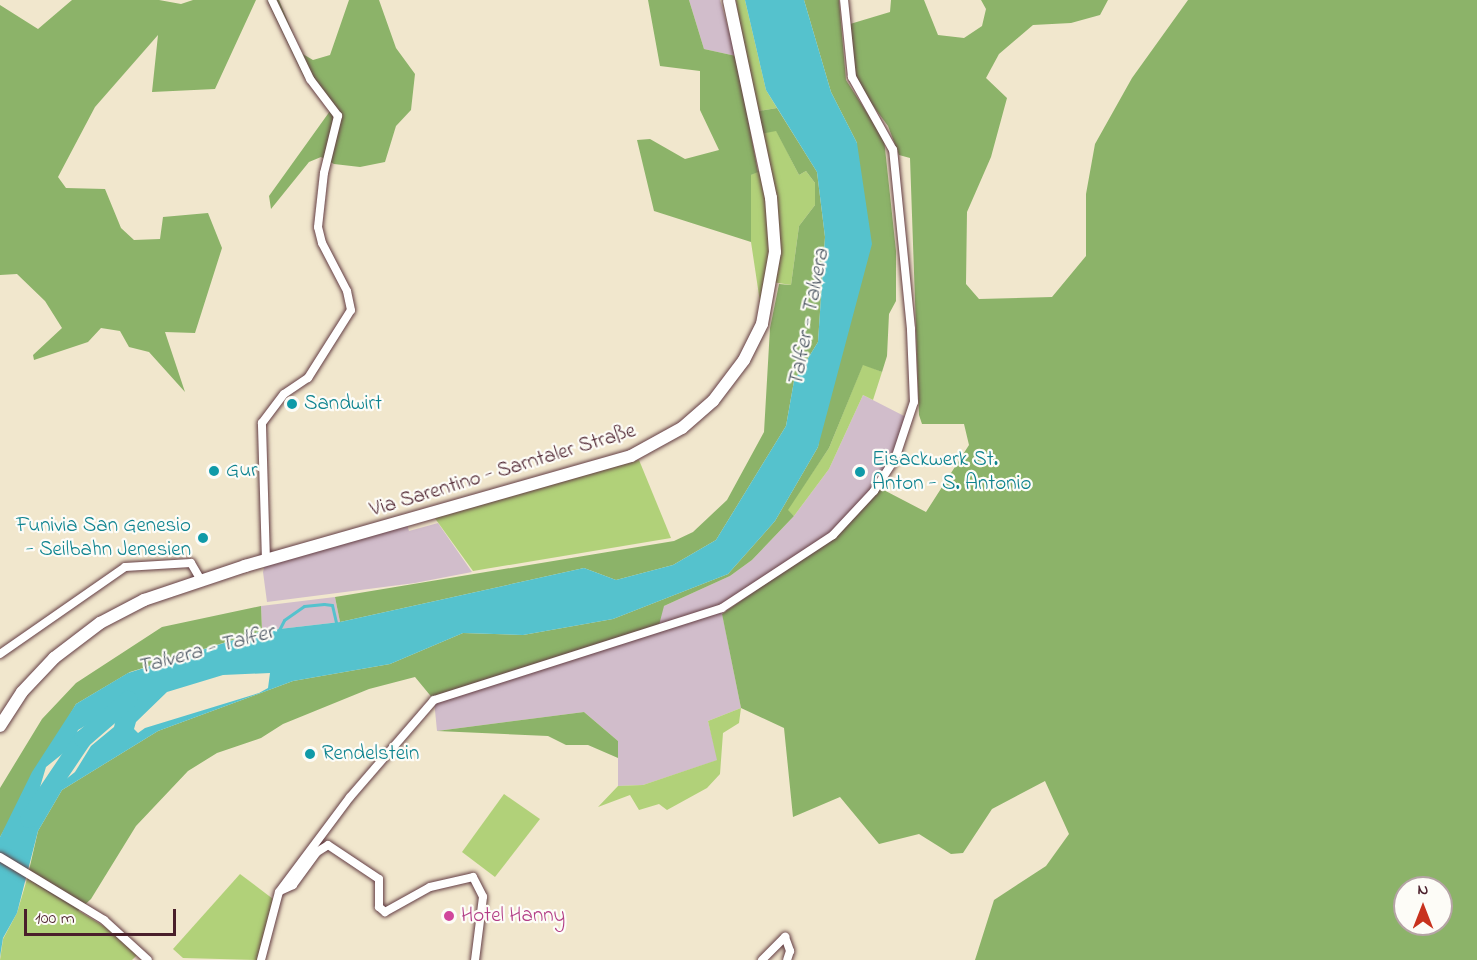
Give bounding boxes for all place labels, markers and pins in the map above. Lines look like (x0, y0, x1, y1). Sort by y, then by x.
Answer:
place label: Sandwirt (304, 391, 382, 417)
marker: Sandwirt (285, 397, 299, 411)
place label: Eisackwerk St. Anton - S. Antonio (872, 447, 1031, 497)
place label: Gur (226, 458, 258, 484)
marker: Gur (207, 464, 221, 478)
marker: Eisackwerk St. Anton - S. Antonio (853, 465, 867, 479)
place label: Funivia San Genesio - Seilbahn Jenesien (16, 513, 191, 563)
marker: Funivia San Genesio - Seilbahn Jenesien (196, 531, 210, 545)
place label: Rendelstein (322, 741, 419, 767)
marker: Rendelstein (303, 747, 317, 761)
place label: Hotel Hanny (461, 903, 565, 929)
marker: Hotel Hanny (442, 909, 456, 923)

